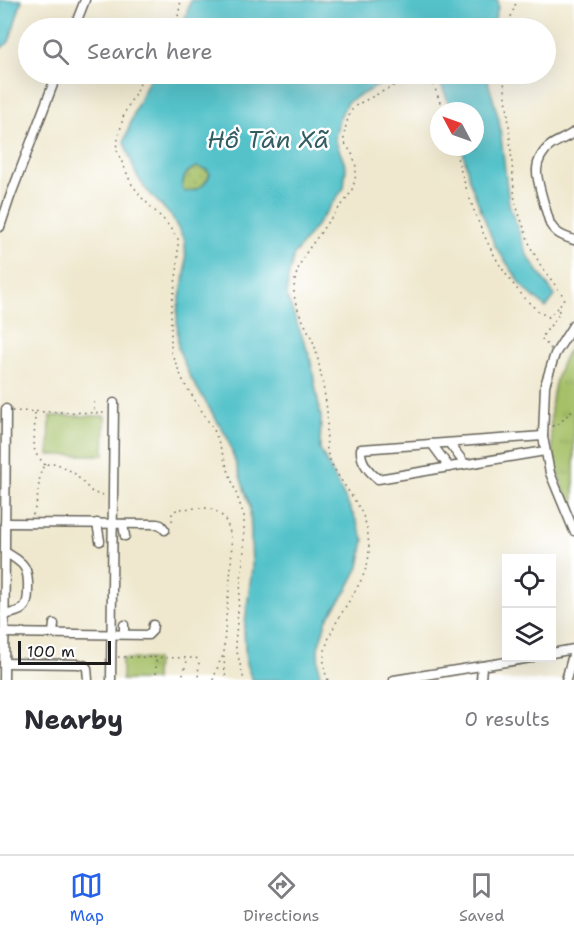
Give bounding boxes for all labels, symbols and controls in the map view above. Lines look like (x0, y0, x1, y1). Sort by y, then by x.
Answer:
search box (18, 18, 556, 84)
icon: search (39, 35, 72, 68)
text: Search here (87, 37, 213, 66)
north arrow (430, 102, 484, 156)
water label: Hồ Tân Xã (207, 124, 329, 156)
map controls (502, 554, 556, 662)
button: locate (502, 554, 556, 608)
button: layers (502, 608, 556, 662)
scale bar (18, 638, 111, 666)
text: 100 m (27, 641, 75, 662)
text: Nearby (24, 702, 123, 737)
text: 0 results (464, 706, 550, 732)
tab: Map (70, 869, 104, 926)
tab: Directions (243, 869, 320, 926)
tab: Saved (459, 869, 504, 926)

